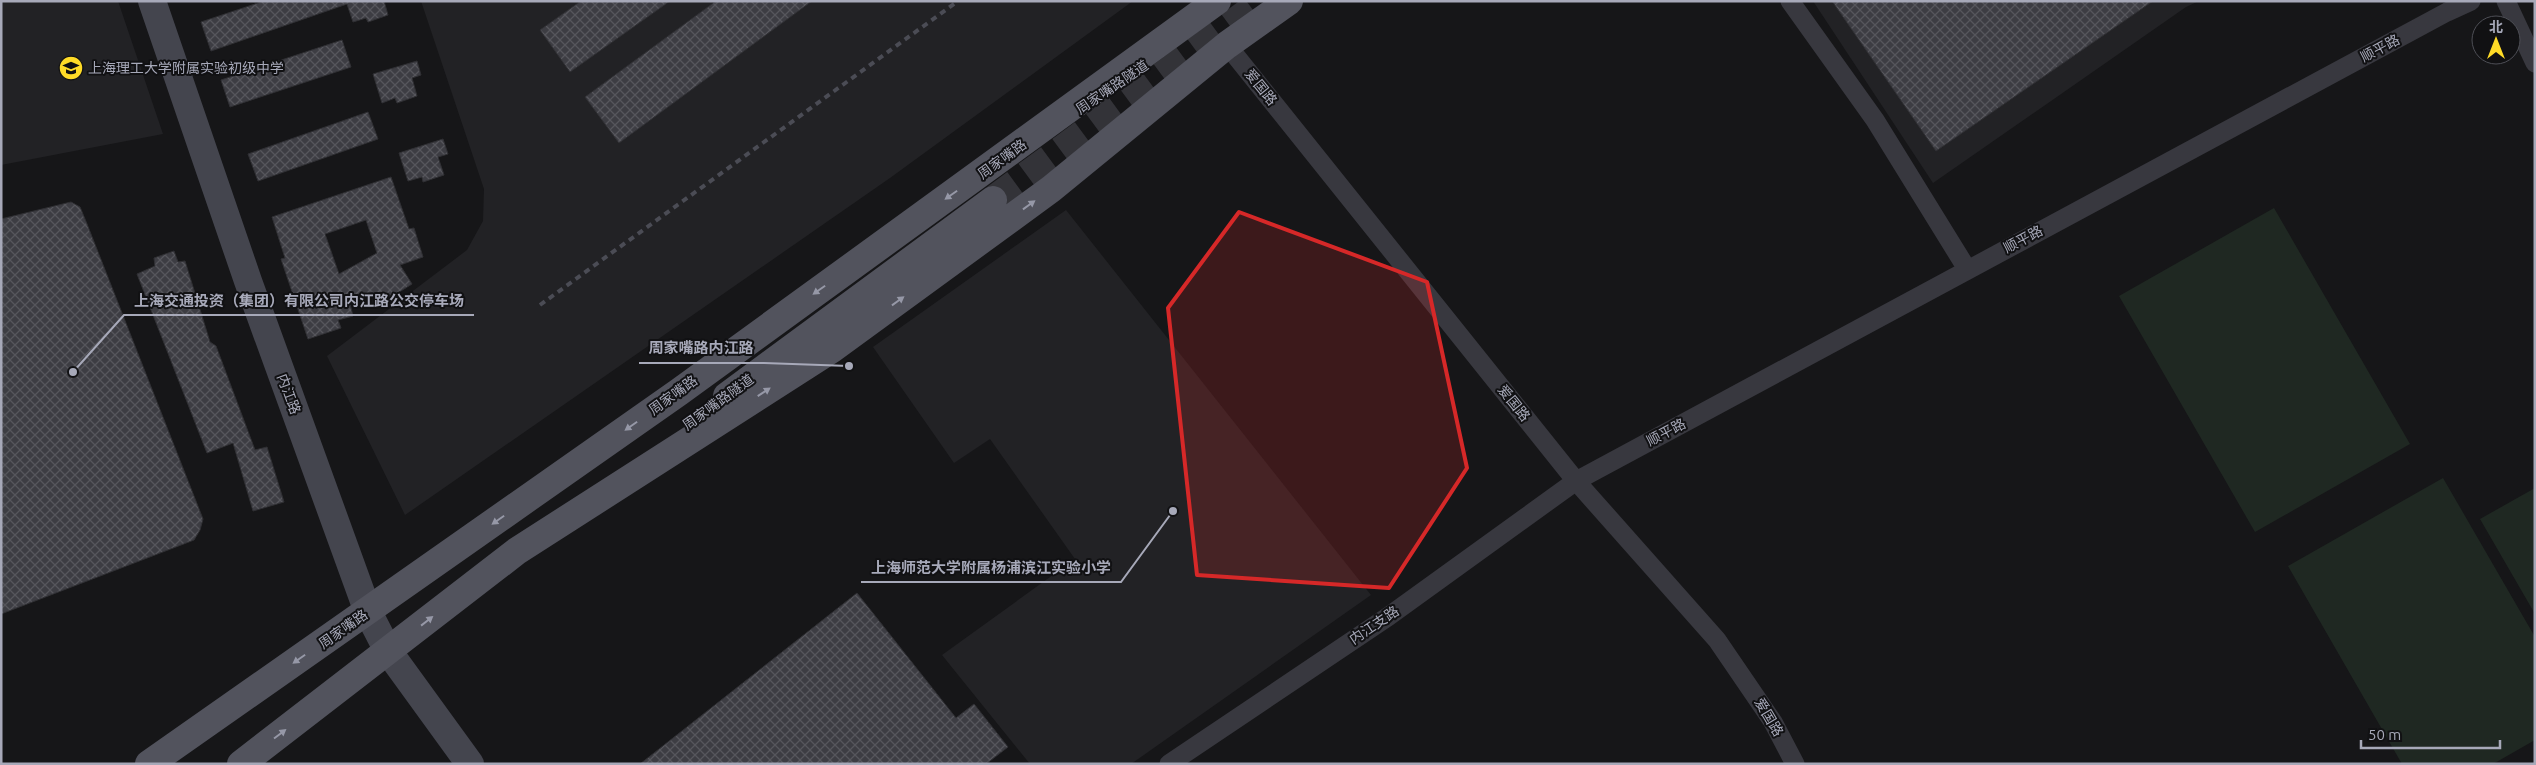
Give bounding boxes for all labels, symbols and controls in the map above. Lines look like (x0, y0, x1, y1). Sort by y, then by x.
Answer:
north arrow (2471, 15, 2521, 65)
text: 北 (2489, 19, 2503, 35)
street label: 顺平路 (2358, 31, 2402, 65)
school or university icon: 上海理工大学附属实验初级中学 (58, 55, 84, 81)
street label: 周家嘴路隧道 (1073, 57, 1151, 117)
place label: 上海理工大学附属实验初级中学 (88, 60, 284, 76)
street label: 爱国路 (1242, 66, 1280, 108)
street label: 周家嘴路 (975, 136, 1029, 182)
one-way arrow (944, 190, 958, 200)
one-way arrow (1022, 200, 1036, 210)
street label: 顺平路 (2001, 222, 2045, 256)
callout: 上海交通投资（集团）有限公司内江路公交停车场 (124, 285, 474, 315)
one-way arrow (812, 285, 826, 295)
text: 上海交通投资（集团）有限公司内江路公交停车场 (134, 292, 464, 309)
one-way arrow (891, 295, 904, 306)
callout: 周家嘴路内江路 (639, 333, 764, 363)
text: 周家嘴路内江路 (648, 339, 754, 356)
street label: 周家嘴路隧道 (679, 371, 757, 433)
street label: 内江路 (274, 372, 304, 416)
street label: 周家嘴路 (646, 372, 700, 418)
street label: 爱国路 (1495, 382, 1533, 424)
one-way arrow (757, 388, 770, 397)
street label: 顺平路 (1644, 415, 1688, 449)
one-way arrow (624, 421, 637, 431)
one-way arrow (491, 515, 505, 525)
callout: 上海师范大学附属杨浦滨江实验小学 (861, 552, 1121, 582)
text: 上海师范大学附属杨浦滨江实验小学 (871, 559, 1111, 576)
street label: 内江支路 (1346, 603, 1402, 647)
street label: 周家嘴路 (315, 606, 371, 652)
one-way arrow (420, 616, 434, 626)
one-way arrow (292, 654, 306, 664)
street label: 爱国路 (1751, 695, 1787, 739)
scale bar (2361, 718, 2500, 750)
text: 50 m (2368, 726, 2401, 743)
one-way arrow (273, 729, 287, 739)

